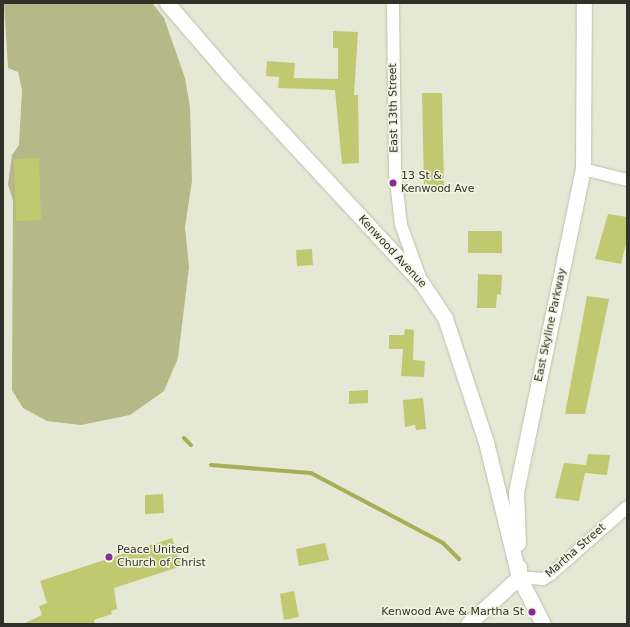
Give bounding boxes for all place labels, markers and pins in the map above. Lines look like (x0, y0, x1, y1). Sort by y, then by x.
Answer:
place label: 13 St & Kenwood Ave (401, 170, 474, 196)
marker: 13 St & Kenwood Ave (388, 178, 398, 188)
place label: Peace United Church of Christ (117, 544, 206, 570)
marker: Peace United Church of Christ (104, 552, 114, 562)
place label: Kenwood Ave & Martha St (381, 605, 524, 619)
marker: Kenwood Ave & Martha St (527, 607, 537, 617)

